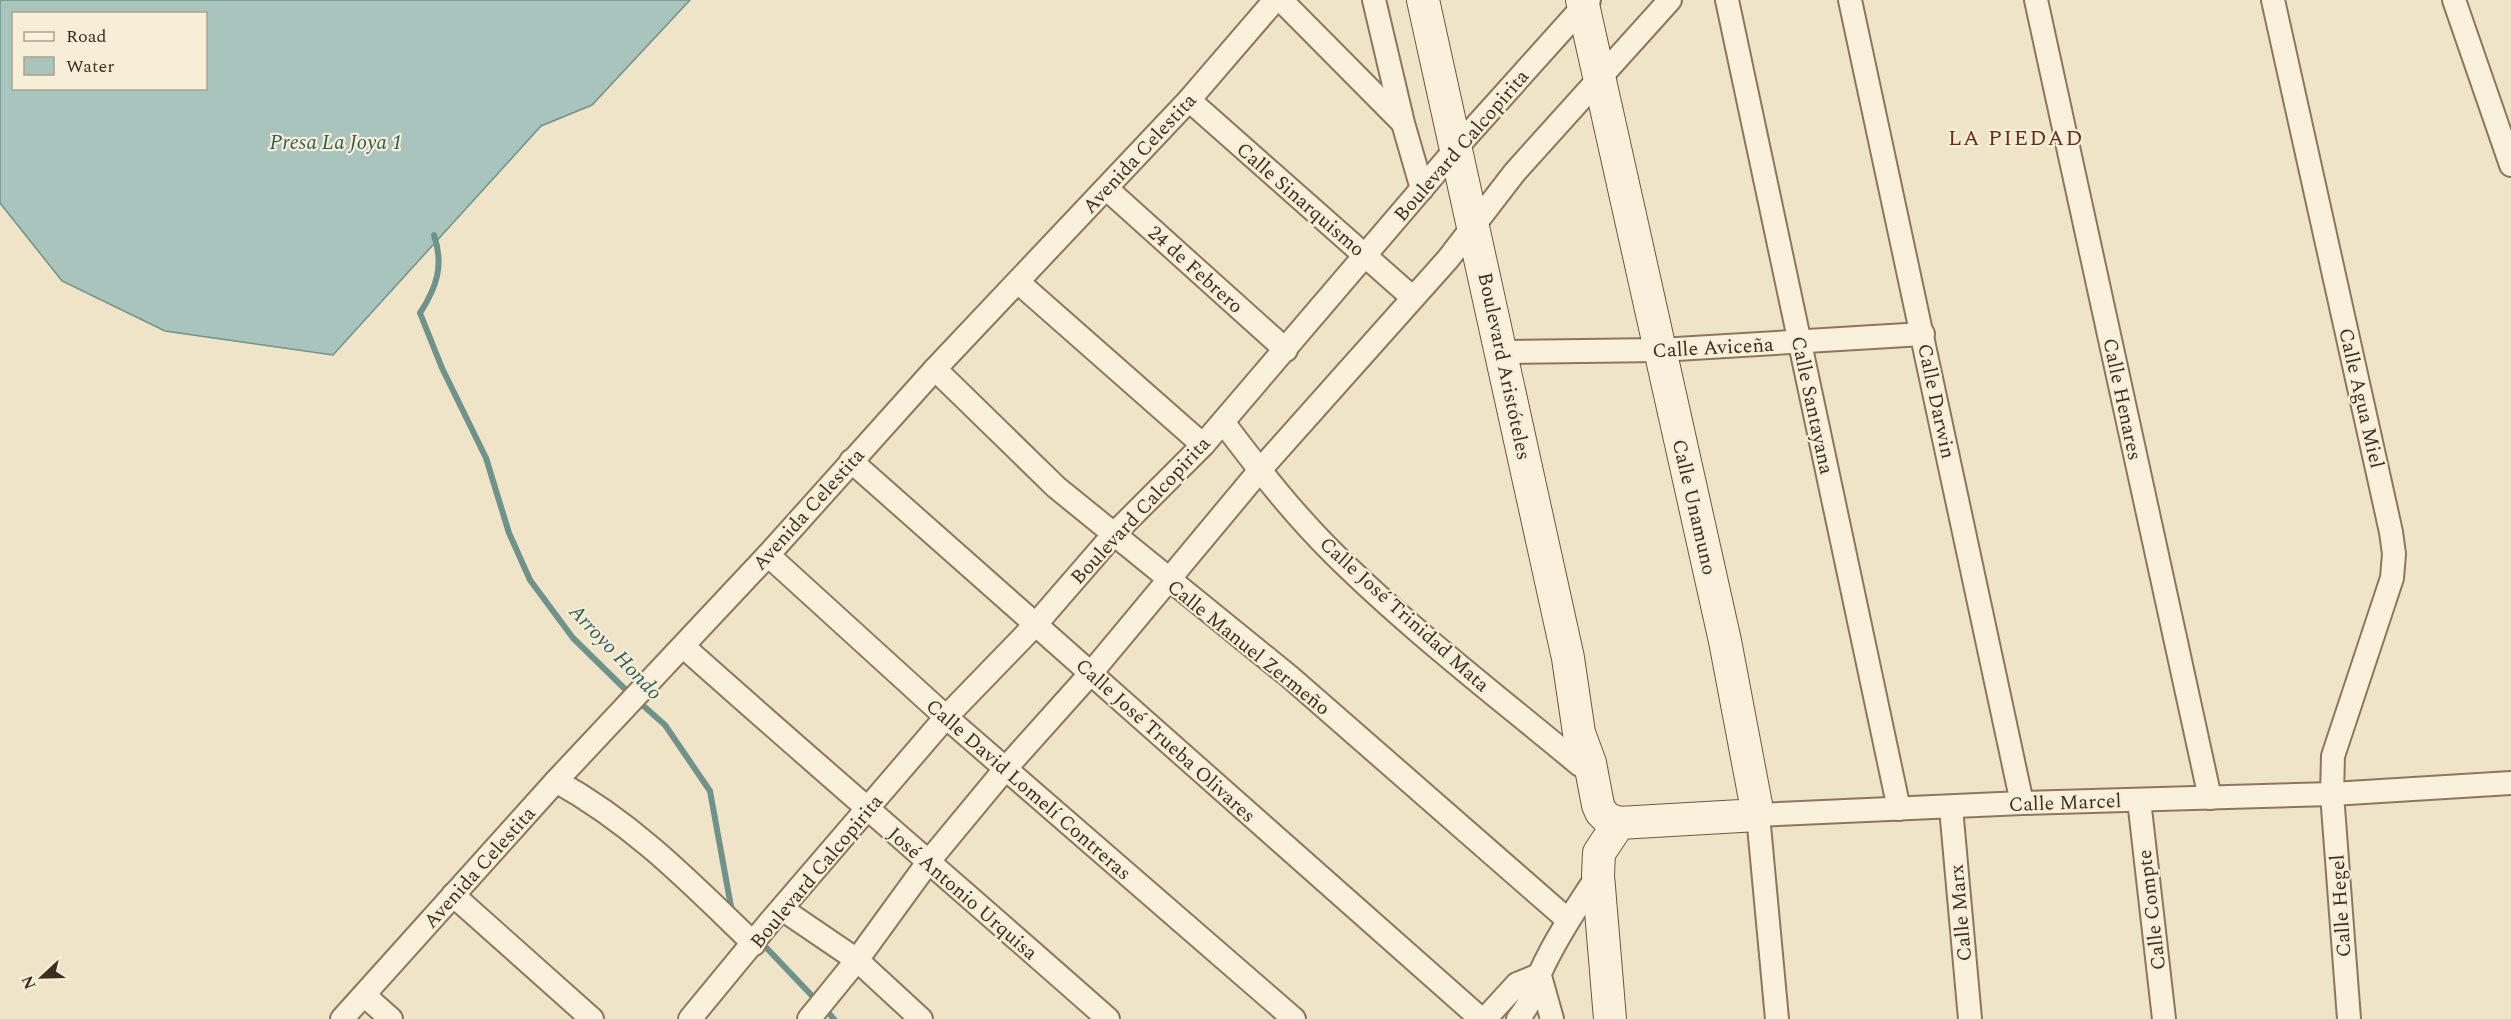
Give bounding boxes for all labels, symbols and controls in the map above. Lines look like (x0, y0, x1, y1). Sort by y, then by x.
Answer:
legend (12, 12, 207, 90)
text: Road (66, 23, 107, 50)
text: Water (66, 53, 114, 80)
street label: Boulevard Calcopirita (1387, 63, 1537, 229)
street label: Avenida Celestita (1076, 86, 1204, 221)
district label: LA PIEDAD (1948, 122, 2084, 155)
water label: Presa La Joya 1 (270, 127, 402, 159)
street label: Calle Sinarquismo (1229, 135, 1371, 264)
street label: 24 de Febrero (1141, 219, 1250, 321)
street label: Boulevard Aristóteles (1470, 270, 1539, 463)
street label: Calle Agua Miel (2330, 325, 2392, 471)
street label: Calle Aviceña (1652, 330, 1775, 366)
street label: Calle Santayana (1783, 333, 1841, 477)
street label: Calle Henares (2094, 335, 2150, 463)
street label: Calle Darwin (1909, 341, 1963, 461)
street label: Boulevard Calcopirita (1064, 430, 1218, 592)
street label: Calle Unamuno (1664, 436, 1724, 578)
street label: Avenida Celestita (746, 442, 872, 578)
street label: Calle José Trinidad Mata (1313, 530, 1496, 700)
street label: Calle Manuel Zermeño (1160, 572, 1336, 723)
water label: Arroyo Hondo (560, 597, 670, 708)
street label: Calle José Trueba Olivares (1068, 651, 1262, 830)
street label: Calle David Lomelí Contreras (919, 692, 1138, 888)
street label: Calle Marcel (2008, 786, 2122, 820)
street label: Boulevard Calcopirita (743, 788, 891, 955)
street label: Avenida Celestita (417, 800, 543, 936)
street label: José Antonio Urquisa (881, 820, 1044, 968)
street label: Calle Compte (2130, 848, 2174, 972)
street label: Calle Hegel (2322, 854, 2360, 958)
street label: Calle Marx (1942, 863, 1980, 963)
north arrow (12, 947, 72, 1007)
text: N (15, 972, 43, 993)

